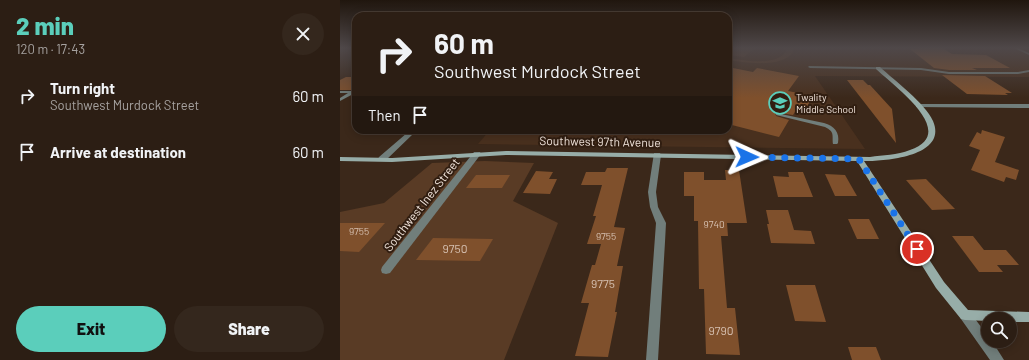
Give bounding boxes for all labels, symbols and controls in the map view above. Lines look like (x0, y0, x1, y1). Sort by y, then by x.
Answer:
text: 2 min (16, 11, 74, 40)
button: close (282, 13, 324, 55)
text: 60 m (434, 26, 494, 60)
icon: right (368, 28, 420, 80)
text: 120 m · 17:43 (16, 41, 85, 57)
text: Southwest Murdock Street (434, 60, 641, 82)
text: Turn right (50, 79, 115, 97)
icon: right (16, 85, 38, 107)
text: 60 m (292, 87, 324, 105)
school or university icon: Twality Middle School (767, 90, 793, 116)
place label: Twality Middle School (796, 91, 856, 115)
text: Southwest Murdock Street (50, 97, 199, 113)
icon: arrive (409, 104, 431, 126)
text: Then (368, 106, 401, 124)
street label: Southwest 97th Avenue (539, 133, 661, 149)
position arrow (726, 136, 768, 178)
icon: arrive (16, 141, 38, 163)
text: Arrive at destination (50, 143, 186, 161)
text: 60 m (292, 143, 324, 161)
street label: Southwest Inez Street (380, 155, 462, 254)
house number: 9740 (703, 218, 725, 230)
house number: 9755 (349, 225, 369, 237)
house number: 9755 (596, 230, 616, 242)
pin (900, 232, 934, 266)
icon: arrive (906, 238, 928, 260)
house number: 9750 (443, 241, 467, 255)
house number: 9775 (591, 276, 615, 290)
button: Exit (16, 306, 166, 352)
button: Share (174, 306, 324, 352)
map controls (981, 312, 1017, 348)
button: search (981, 312, 1017, 348)
house number: 9790 (709, 323, 733, 337)

